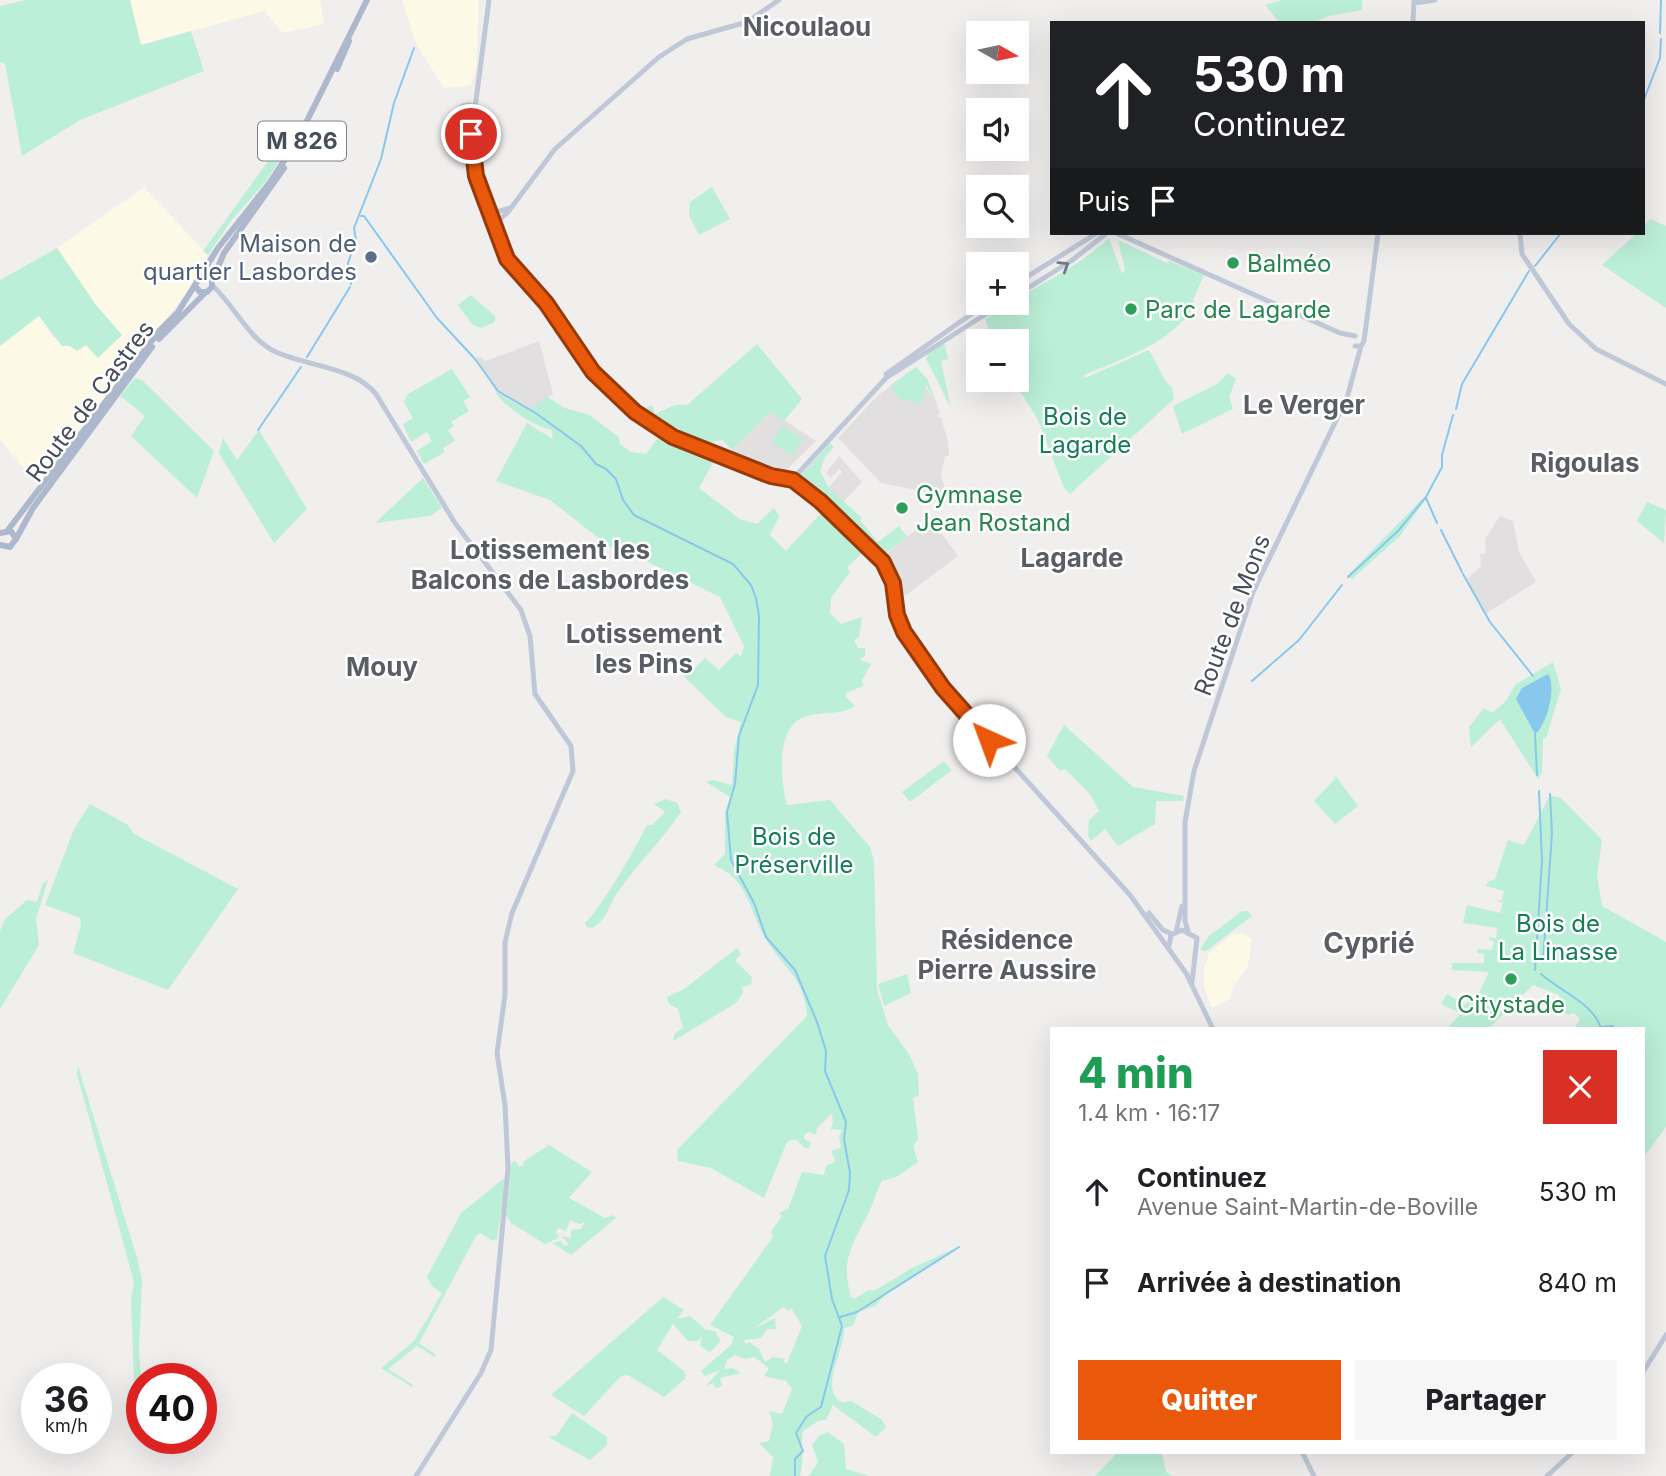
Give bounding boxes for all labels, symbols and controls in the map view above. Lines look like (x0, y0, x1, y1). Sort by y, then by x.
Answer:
district label: Nicoulaou (743, 11, 871, 42)
north arrow (966, 21, 1029, 84)
map controls (966, 21, 1029, 392)
text: 530 m (1193, 45, 1345, 104)
icon: ahead (1078, 49, 1169, 140)
button: sound (966, 98, 1029, 161)
pin (441, 104, 501, 164)
text: Continuez (1193, 105, 1346, 144)
icon: arrive (452, 115, 490, 153)
road number: M 826 (258, 122, 346, 160)
button: search (966, 175, 1029, 238)
icon: arrive (1144, 182, 1182, 220)
text: Puis (1078, 186, 1130, 217)
place label: Maison de quartier Lasbordes (143, 229, 357, 286)
marker: Maison de quartier Lasbordes (363, 249, 379, 265)
place label: Balméo (1247, 249, 1331, 278)
button: + (966, 252, 1029, 315)
marker: Balméo (1225, 255, 1241, 271)
one-way arrow (1056, 261, 1069, 274)
place label: Parc de Lagarde (1145, 295, 1331, 324)
marker: Parc de Lagarde (1123, 301, 1139, 317)
street label: Route de Castres (20, 315, 160, 487)
button: − (966, 329, 1029, 392)
district label: Le Verger (1243, 389, 1365, 420)
park label: Bois de Lagarde (1039, 402, 1131, 459)
district label: Rigoulas (1530, 447, 1640, 478)
place label: Gymnase Jean Rostand (916, 480, 1071, 537)
marker: Gymnase Jean Rostand (894, 500, 910, 516)
street label: Route de Mons (1188, 530, 1276, 700)
district label: Lotissement les Balcons de Lasbordes (411, 534, 689, 595)
district label: Lagarde (1020, 542, 1124, 573)
district label: Lotissement les Pins (566, 618, 723, 679)
district label: Mouy (346, 651, 418, 682)
position arrow (952, 703, 1026, 777)
park label: Bois de Préserville (735, 822, 853, 879)
park label: Bois de La Linasse (1498, 909, 1618, 966)
district label: Résidence Pierre Aussire (918, 924, 1096, 985)
district label: Cyprié (1323, 926, 1415, 960)
marker: Citystade (1503, 971, 1519, 987)
place label: Citystade (1457, 990, 1565, 1019)
text: 4 min (1078, 1047, 1194, 1098)
button: close (1543, 1050, 1617, 1124)
text: 1.4 km · 16:17 (1078, 1099, 1220, 1127)
text: Continuez (1137, 1162, 1267, 1193)
icon: ahead (1078, 1173, 1116, 1211)
text: 530 m (1539, 1176, 1617, 1207)
text: Avenue Saint-Martin-de-Boville (1137, 1193, 1478, 1221)
icon: arrive (1078, 1264, 1116, 1302)
text: Arrivée à destination (1137, 1267, 1402, 1298)
text: 840 m (1538, 1267, 1617, 1298)
button: Quitter (1078, 1360, 1341, 1440)
button: Partager (1355, 1360, 1617, 1440)
speed limit sign: 40 (126, 1363, 217, 1454)
text: 36 (44, 1378, 89, 1420)
text: km/h (45, 1415, 88, 1436)

